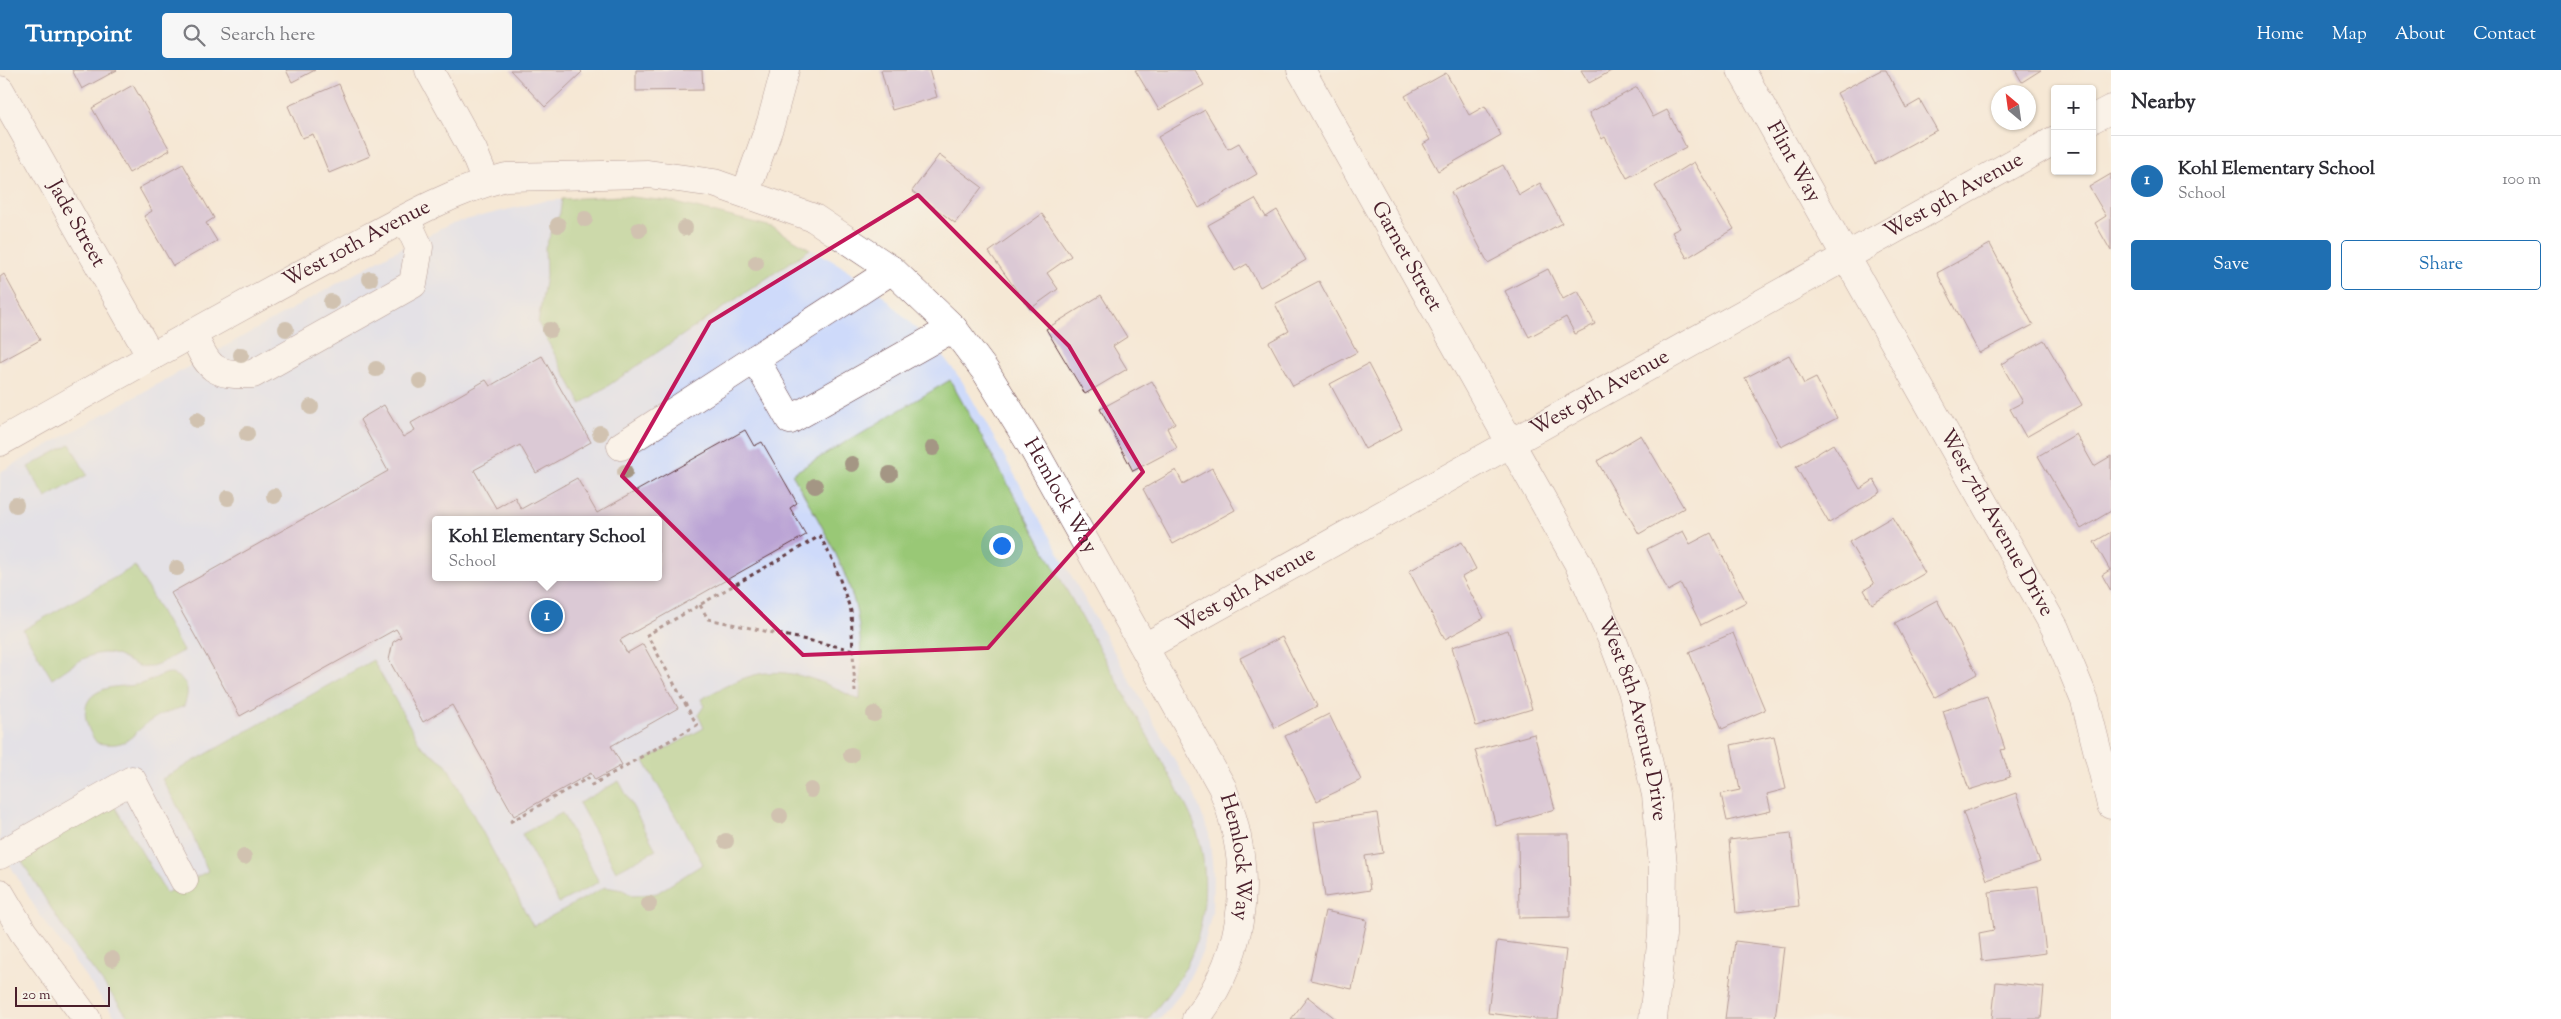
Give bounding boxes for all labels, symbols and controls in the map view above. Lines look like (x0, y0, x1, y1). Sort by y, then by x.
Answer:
search box (162, 13, 512, 58)
text: Turnpoint (25, 18, 132, 52)
icon: search (180, 21, 208, 49)
text: Search here (220, 22, 315, 49)
text: Home (2257, 22, 2304, 48)
text: Map (2332, 22, 2367, 48)
text: About (2395, 22, 2445, 48)
text: Contact (2473, 22, 2536, 48)
north arrow (1991, 85, 2036, 130)
map controls (2051, 85, 2096, 175)
button: + (2051, 85, 2096, 130)
text: Nearby (2131, 88, 2196, 118)
street label: Flint Way (1758, 116, 1828, 209)
button: − (2051, 130, 2096, 175)
street label: West 9th Avenue (1879, 145, 2029, 247)
text: Kohl Elementary School (2178, 156, 2375, 183)
text: 1 (2144, 169, 2150, 192)
text: 100 m (2502, 169, 2541, 192)
street label: Jade Street (39, 174, 112, 273)
text: School (2178, 183, 2226, 206)
street label: West 10th Avenue (278, 193, 436, 296)
street label: Garnet Street (1363, 196, 1449, 317)
button: Save (2131, 240, 2331, 290)
button: Share (2341, 240, 2541, 290)
street label: West 9th Avenue (1525, 343, 1675, 444)
street label: West 7th Avenue Drive (1931, 424, 2061, 622)
street label: Hemlock Way (1015, 433, 1104, 560)
popup (432, 516, 662, 581)
text: Kohl Elementary School (449, 524, 645, 551)
your location (989, 533, 1015, 559)
street label: West 9th Avenue (1171, 540, 1321, 641)
text: School (449, 551, 496, 574)
pin: 1 (531, 597, 563, 635)
street label: West 8th Avenue Drive (1589, 613, 1674, 823)
street label: Hemlock Way (1211, 789, 1257, 923)
scale bar (15, 984, 110, 1007)
text: 20 m (22, 986, 51, 1006)

